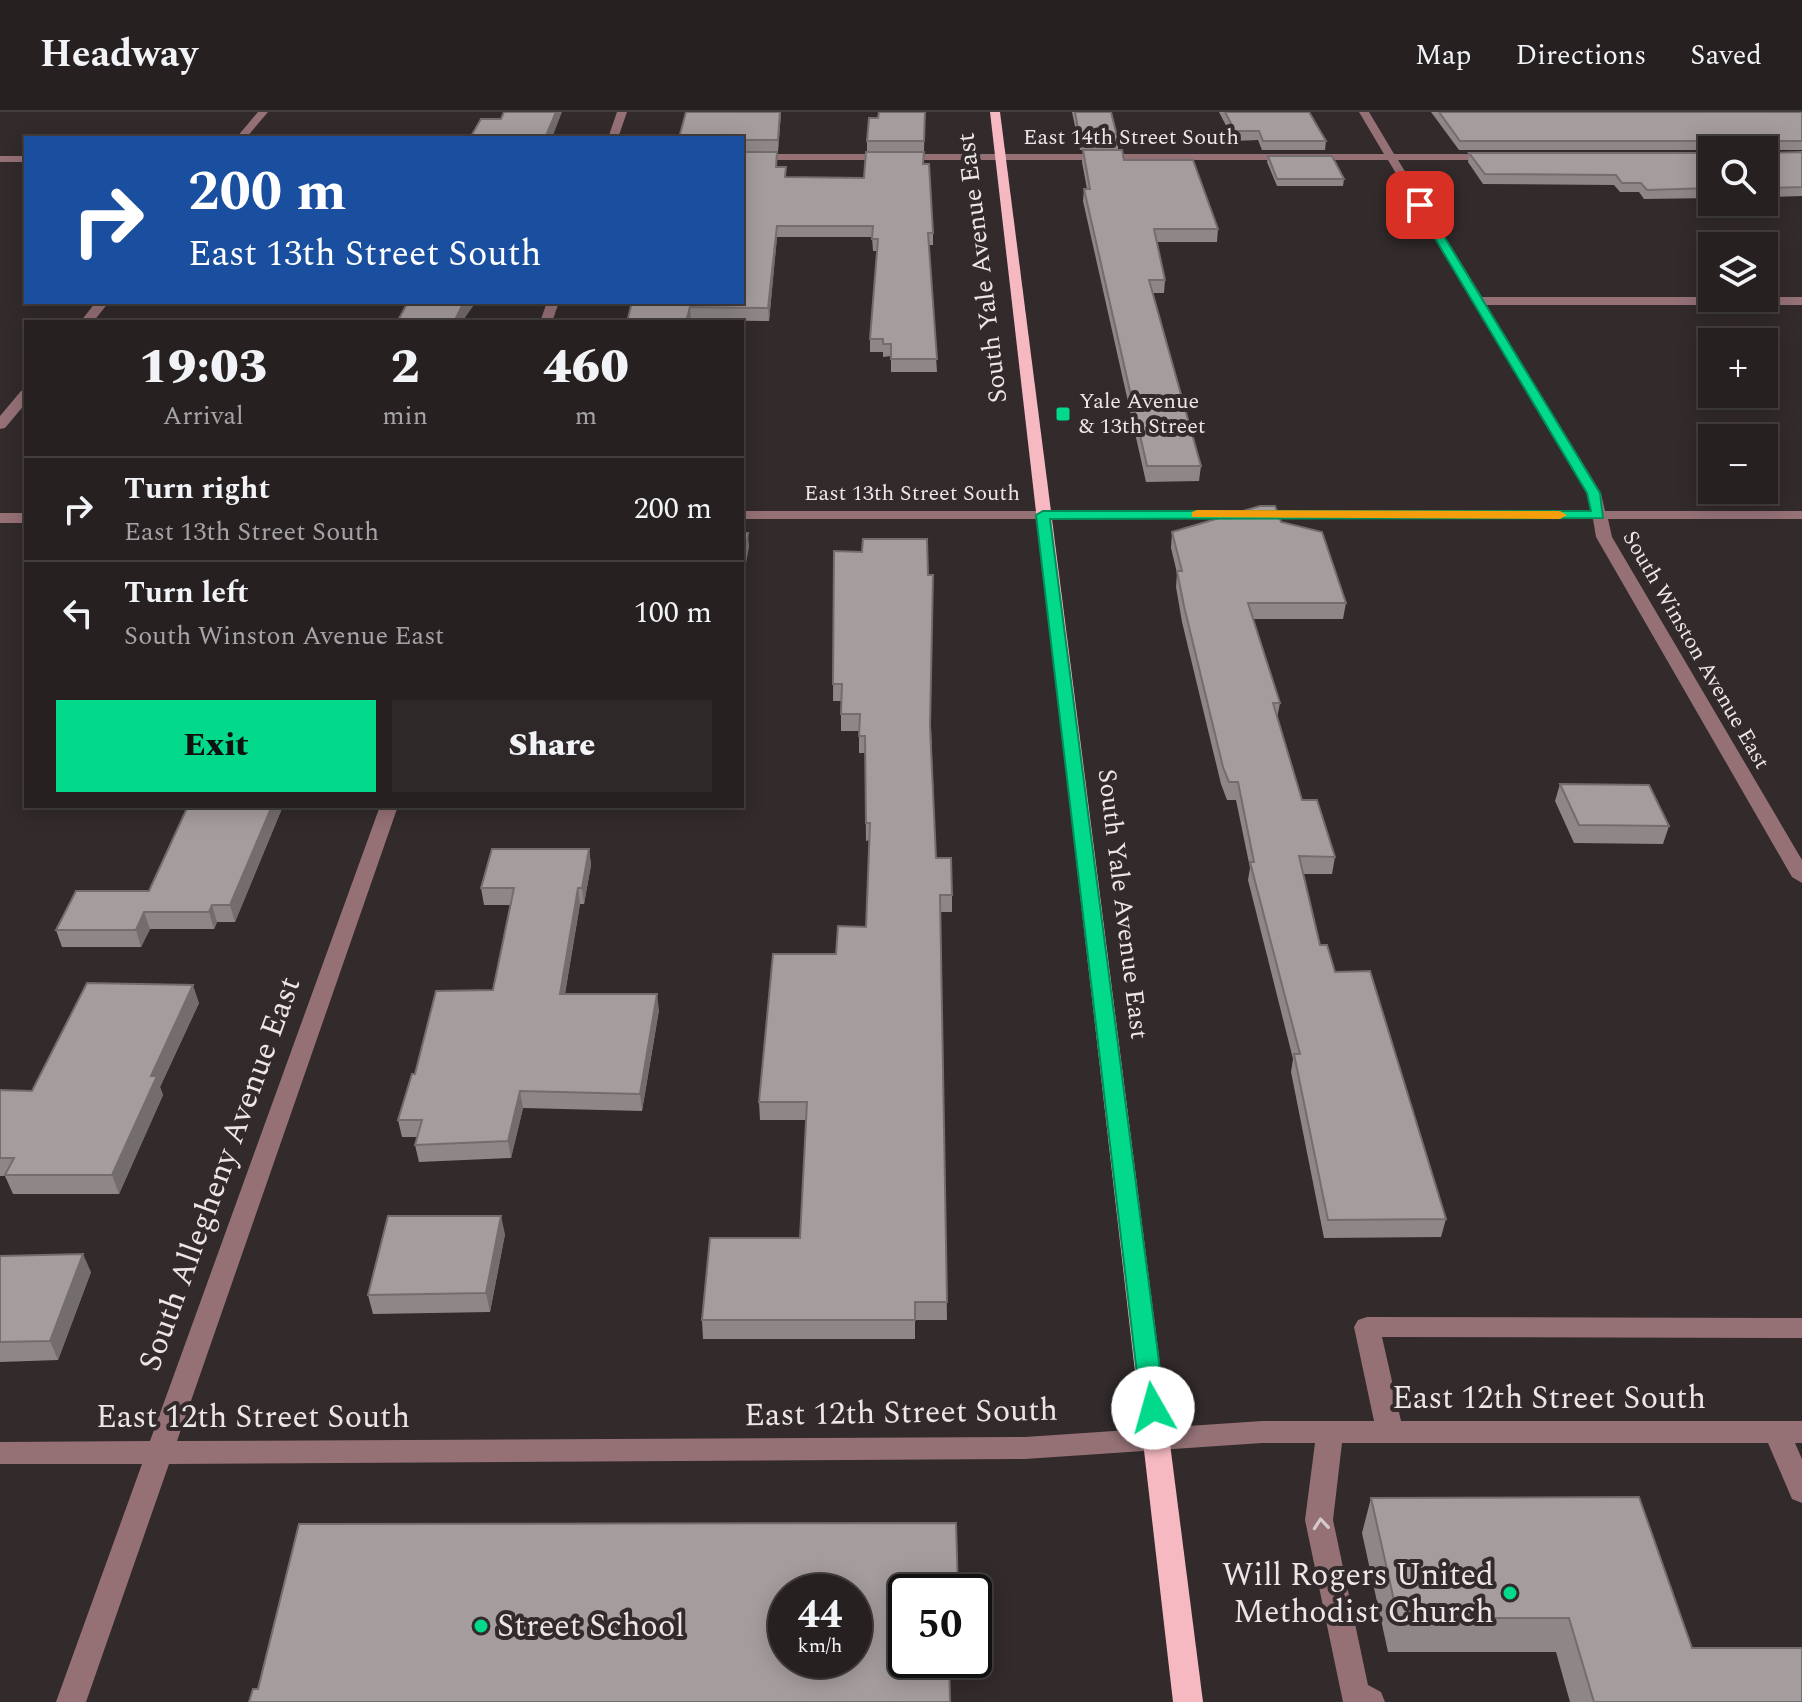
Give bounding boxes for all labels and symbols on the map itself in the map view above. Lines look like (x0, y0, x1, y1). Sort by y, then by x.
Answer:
street label: East 14th Street South (1023, 121, 1239, 154)
street label: South Yale Avenue East (946, 131, 1018, 405)
pin (1386, 171, 1454, 239)
place label: Yale Avenue & 13th Street (1079, 385, 1206, 443)
marker: Yale Avenue & 13th Street (1054, 405, 1072, 423)
street label: East 13th Street South (804, 477, 1020, 510)
street label: South Winston Avenue East (1614, 524, 1778, 776)
street label: South Yale Avenue East (1087, 767, 1159, 1041)
street label: South Allegheny Avenue East (126, 970, 314, 1378)
position arrow (1111, 1366, 1195, 1450)
street label: East 12th Street South (1392, 1374, 1706, 1423)
street label: East 12th Street South (744, 1386, 1058, 1440)
street label: East 12th Street South (96, 1393, 410, 1442)
one-way arrow (1313, 1517, 1330, 1530)
place label: Will Rogers United Methodist Church (1222, 1551, 1494, 1637)
speed limit sign: 50 (888, 1574, 992, 1678)
marker: Will Rogers United Methodist Church (1501, 1584, 1519, 1602)
place label: Street School (497, 1602, 685, 1651)
marker: Street School (472, 1617, 490, 1635)

